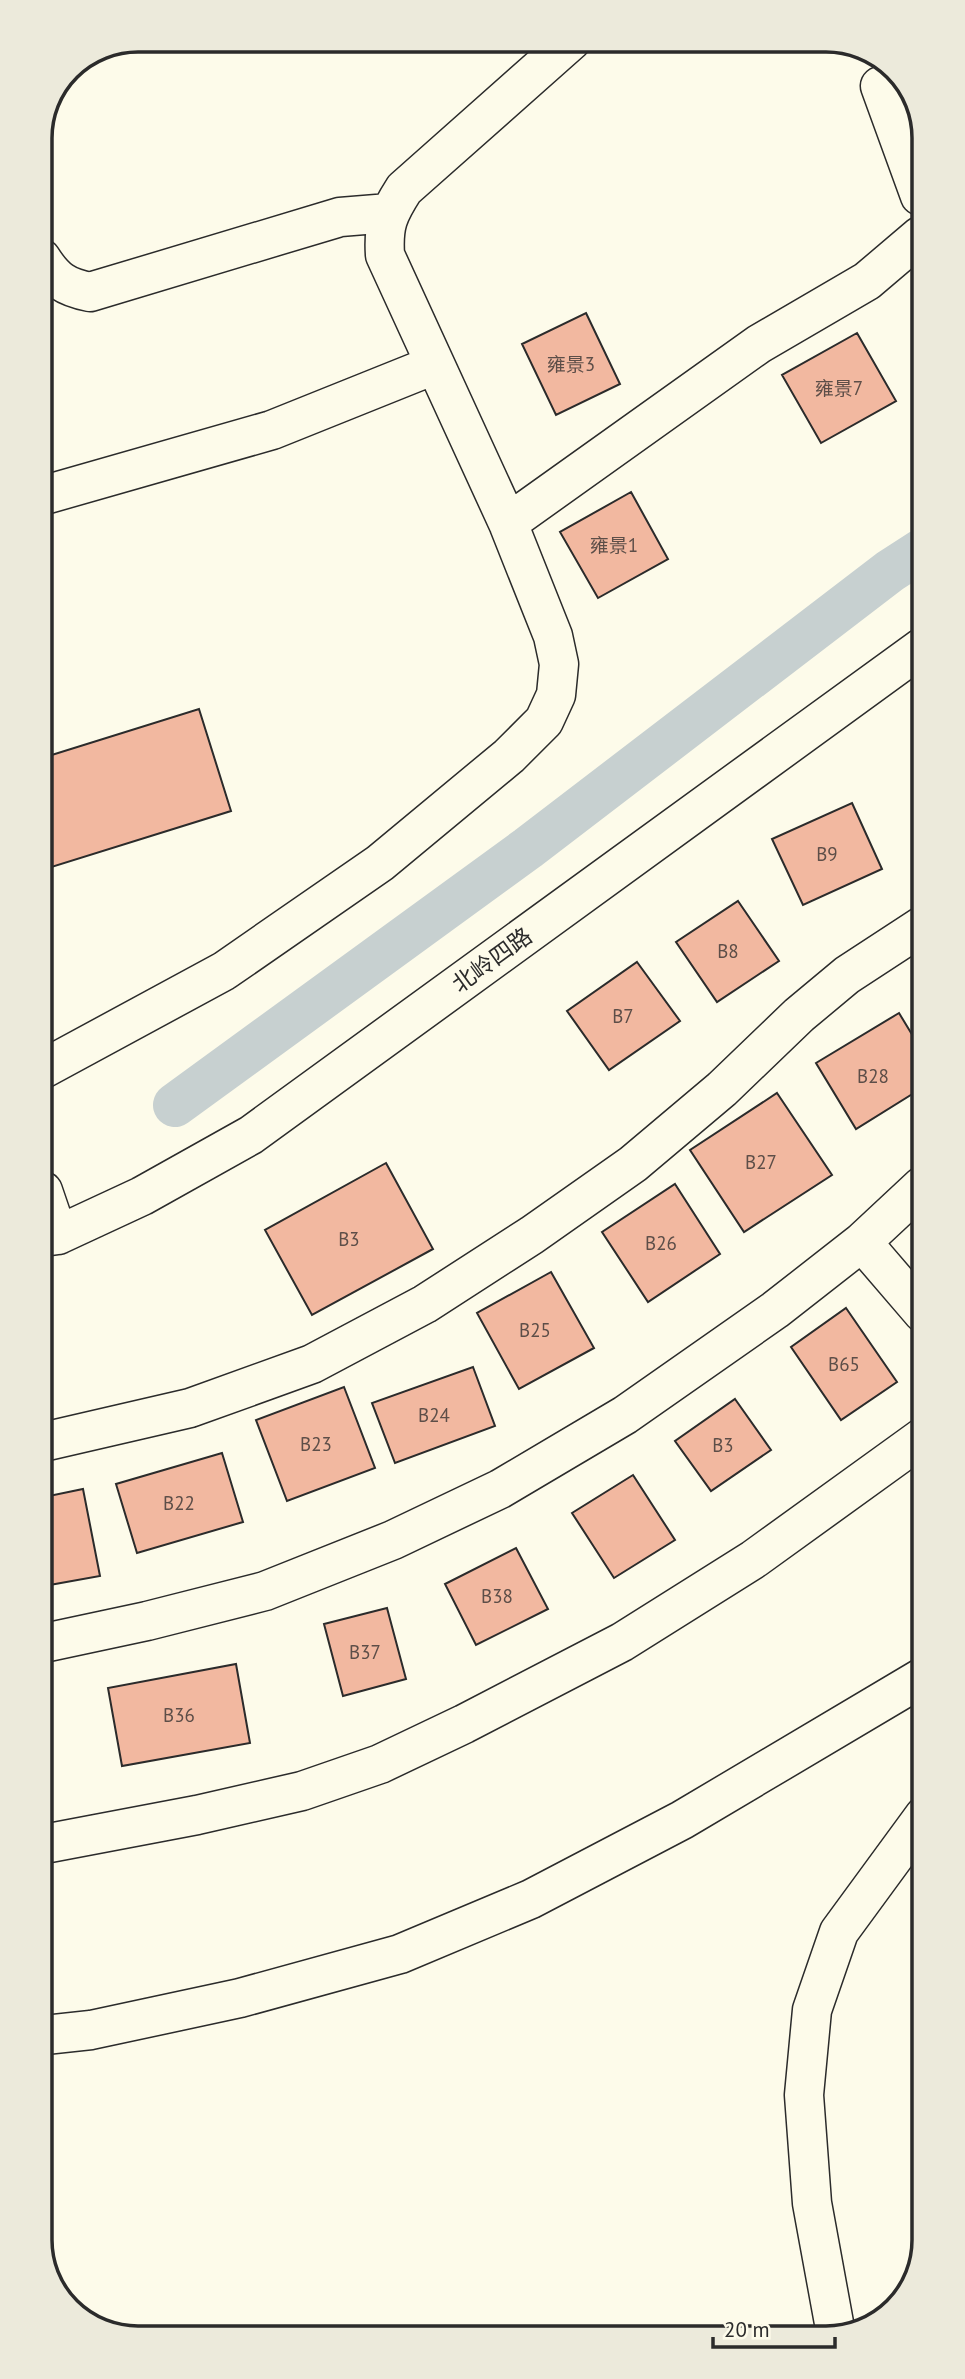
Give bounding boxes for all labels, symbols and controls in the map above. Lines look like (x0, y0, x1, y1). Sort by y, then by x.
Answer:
house number: 雍景3 (547, 352, 595, 376)
house number: 雍景7 (815, 376, 863, 400)
house number: 雍景1 (590, 533, 638, 557)
house number: B9 (816, 842, 838, 866)
street label: 北岭四路 (446, 921, 537, 998)
house number: B8 (717, 939, 739, 963)
house number: B7 (612, 1004, 634, 1028)
house number: B28 (857, 1064, 889, 1088)
house number: B27 (745, 1150, 777, 1174)
house number: B3 (338, 1227, 360, 1251)
house number: B26 (645, 1231, 677, 1255)
house number: B25 (519, 1318, 551, 1342)
house number: B65 (828, 1352, 860, 1376)
house number: B24 (418, 1403, 450, 1427)
house number: B23 (300, 1432, 332, 1456)
house number: B3 (712, 1433, 734, 1457)
house number: B22 (163, 1491, 195, 1515)
house number: B38 (481, 1584, 513, 1608)
house number: B37 (349, 1640, 381, 1664)
house number: B36 (163, 1703, 195, 1727)
scale bar (713, 2306, 836, 2350)
text: 20 m (724, 2316, 770, 2343)

